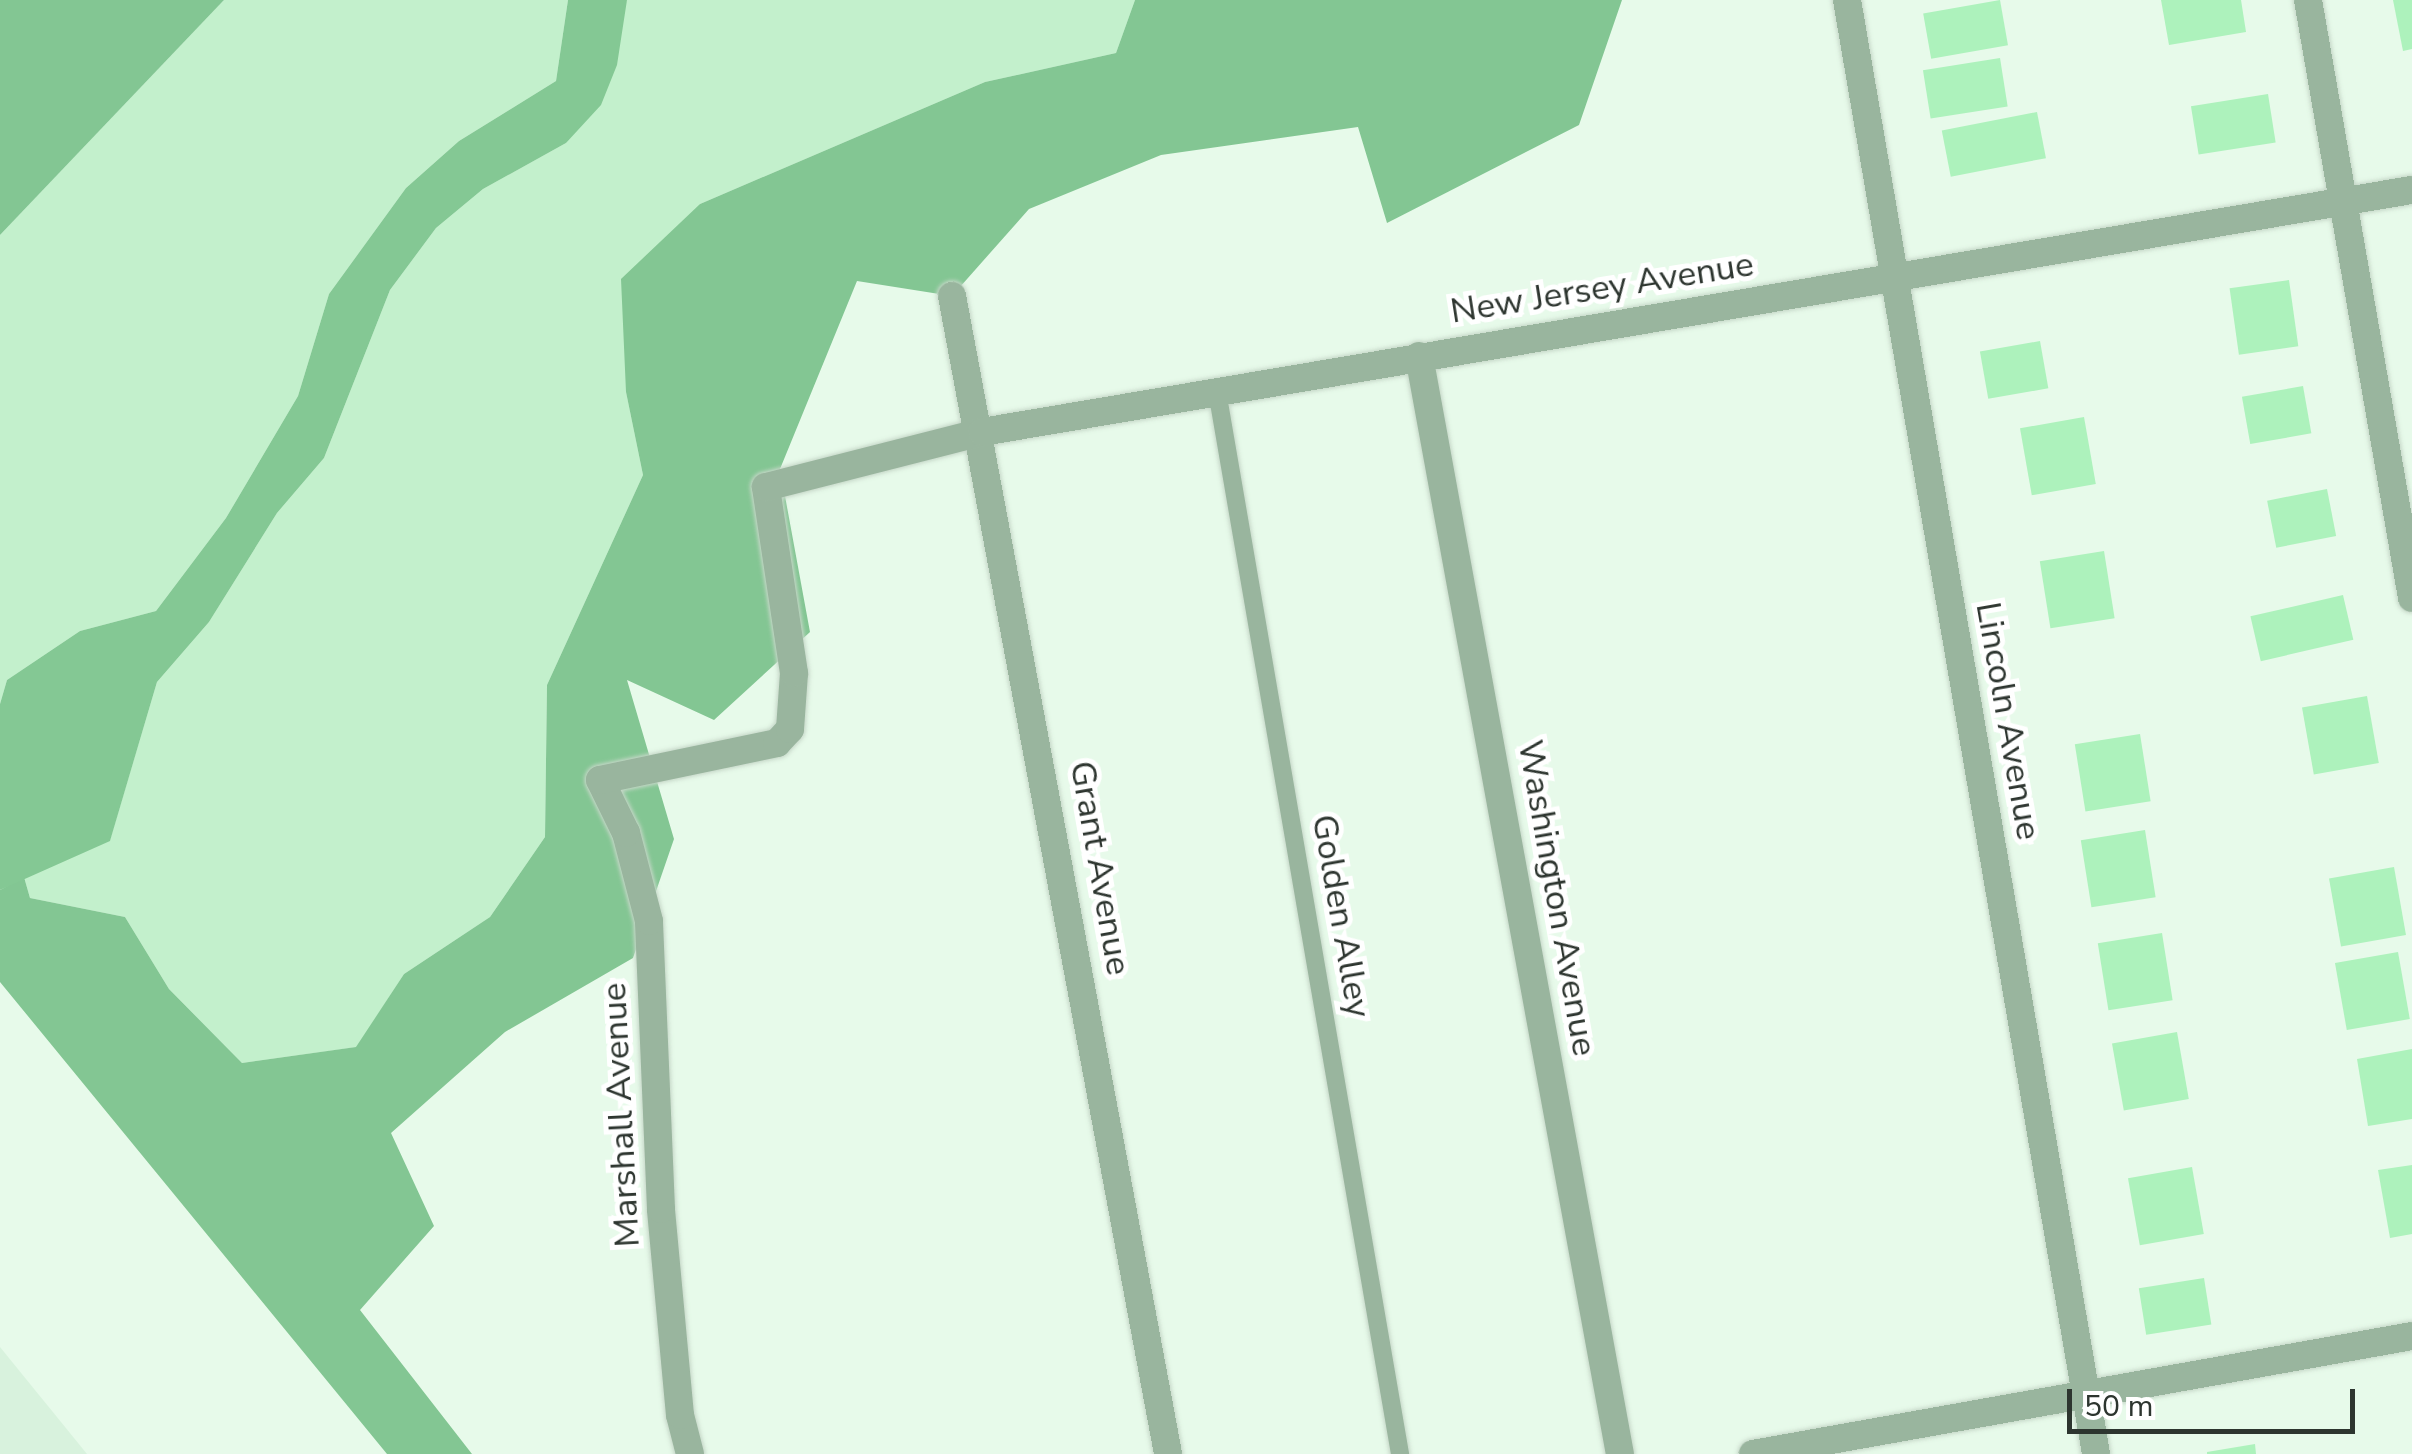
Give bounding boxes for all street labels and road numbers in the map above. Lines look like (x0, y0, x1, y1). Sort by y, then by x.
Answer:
street label: New Jersey Avenue (1447, 243, 1757, 333)
street label: Lincoln Avenue (1966, 599, 2050, 843)
street label: Washington Avenue (1509, 737, 1605, 1059)
street label: Grant Avenue (1061, 758, 1139, 978)
street label: Golden Alley (1302, 811, 1380, 1021)
street label: Marshall Avenue (593, 982, 649, 1248)

